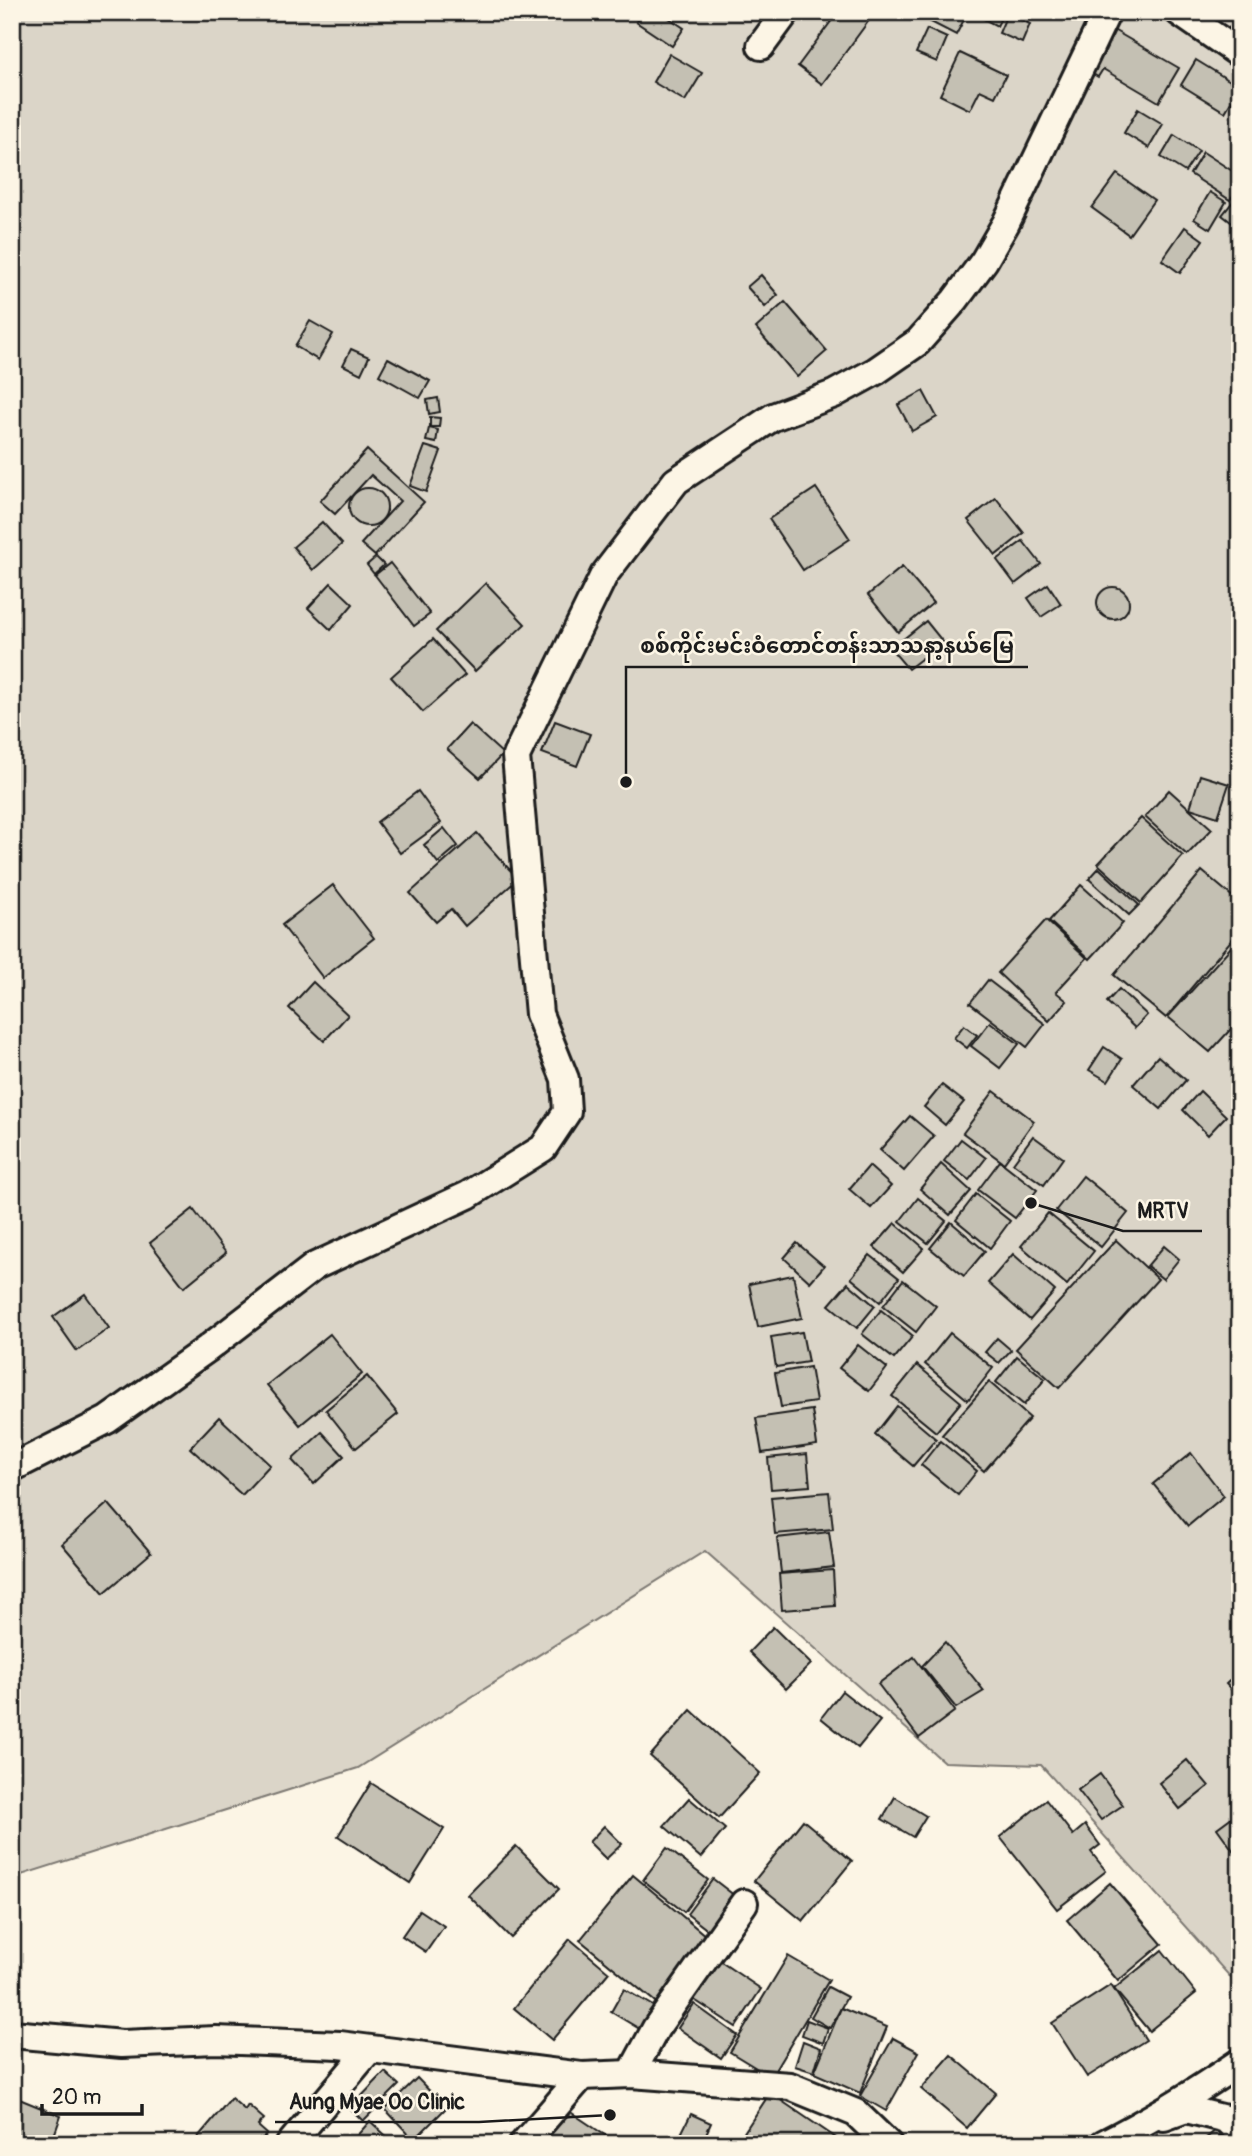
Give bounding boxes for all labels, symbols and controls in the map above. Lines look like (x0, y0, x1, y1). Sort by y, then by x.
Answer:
callout: စစ်ကိုင်းမင်းဝံတောင်တန်းသာသနာ့နယ်မြေ (626, 625, 1028, 667)
text: စစ်ကိုင်းမင်းဝံတောင်တန်းသာသနာ့နယ်မြေ (640, 630, 1014, 663)
callout: MRTV (1123, 1189, 1202, 1231)
text: MRTV (1137, 1198, 1189, 1225)
scale bar (42, 2072, 142, 2116)
callout: Aung Myae Oo Clinic (275, 2080, 479, 2122)
text: 20 m (52, 2084, 101, 2111)
text: Aung Myae Oo Clinic (289, 2089, 465, 2116)

